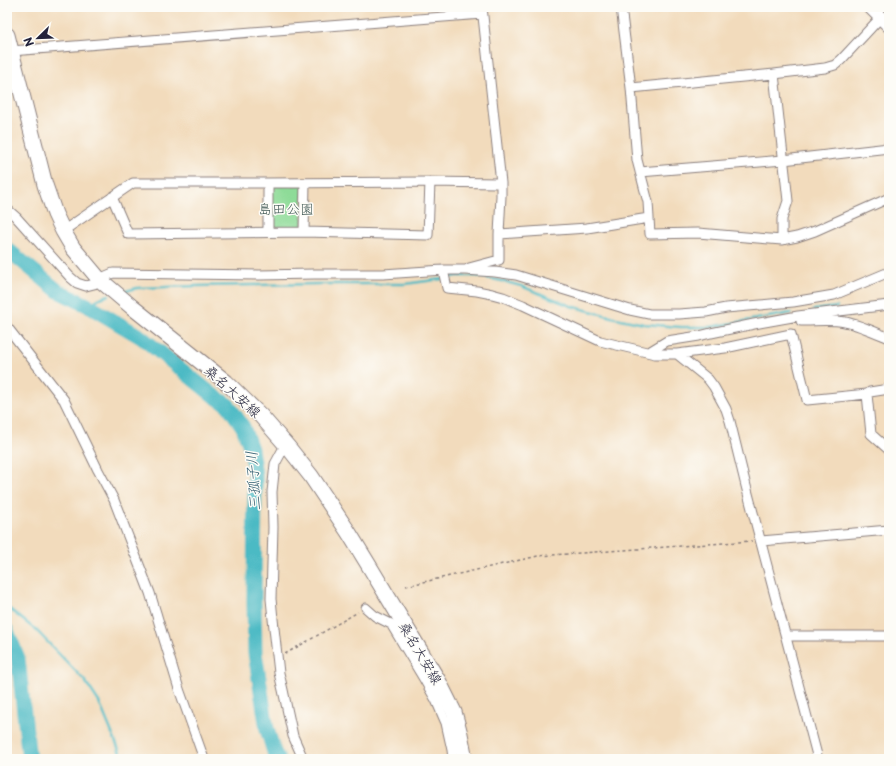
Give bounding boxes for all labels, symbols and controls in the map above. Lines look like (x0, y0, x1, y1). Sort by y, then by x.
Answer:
north arrow (18, 18, 58, 58)
text: N (19, 35, 38, 49)
park label: 島田公園 (258, 198, 314, 219)
street label: 桑名大安線 (200, 360, 266, 422)
water label: 三孤子川 (238, 450, 266, 512)
street label: 桑名大安線 (394, 618, 448, 688)

